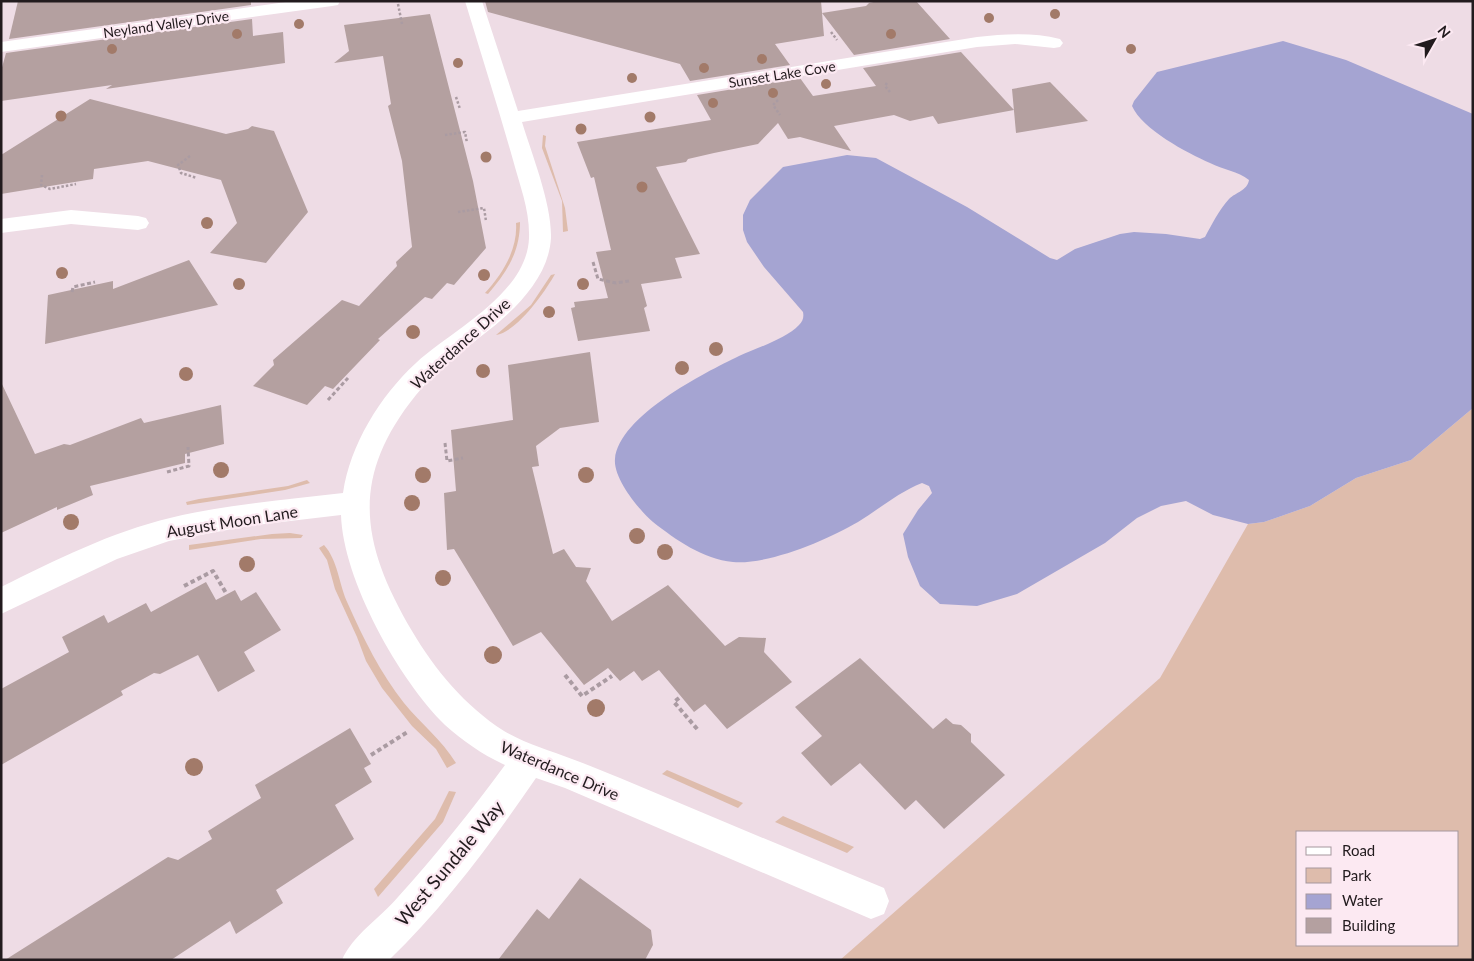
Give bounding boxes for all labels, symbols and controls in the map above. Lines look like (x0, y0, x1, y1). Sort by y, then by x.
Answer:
street label: Neyland Valley Drive (102, 7, 230, 41)
north arrow (1409, 15, 1459, 65)
text: N (1434, 22, 1454, 41)
street label: Sunset Lake Cove (727, 57, 837, 91)
street label: Waterdance Drive (406, 293, 514, 393)
street label: August Moon Lane (165, 501, 299, 541)
street label: Waterdance Drive (498, 736, 622, 804)
street label: West Sundale Way (390, 795, 508, 930)
legend (1296, 831, 1459, 946)
text: Road (1342, 841, 1375, 859)
text: Park (1342, 866, 1372, 884)
text: Water (1342, 891, 1383, 909)
text: Building (1342, 916, 1395, 934)

